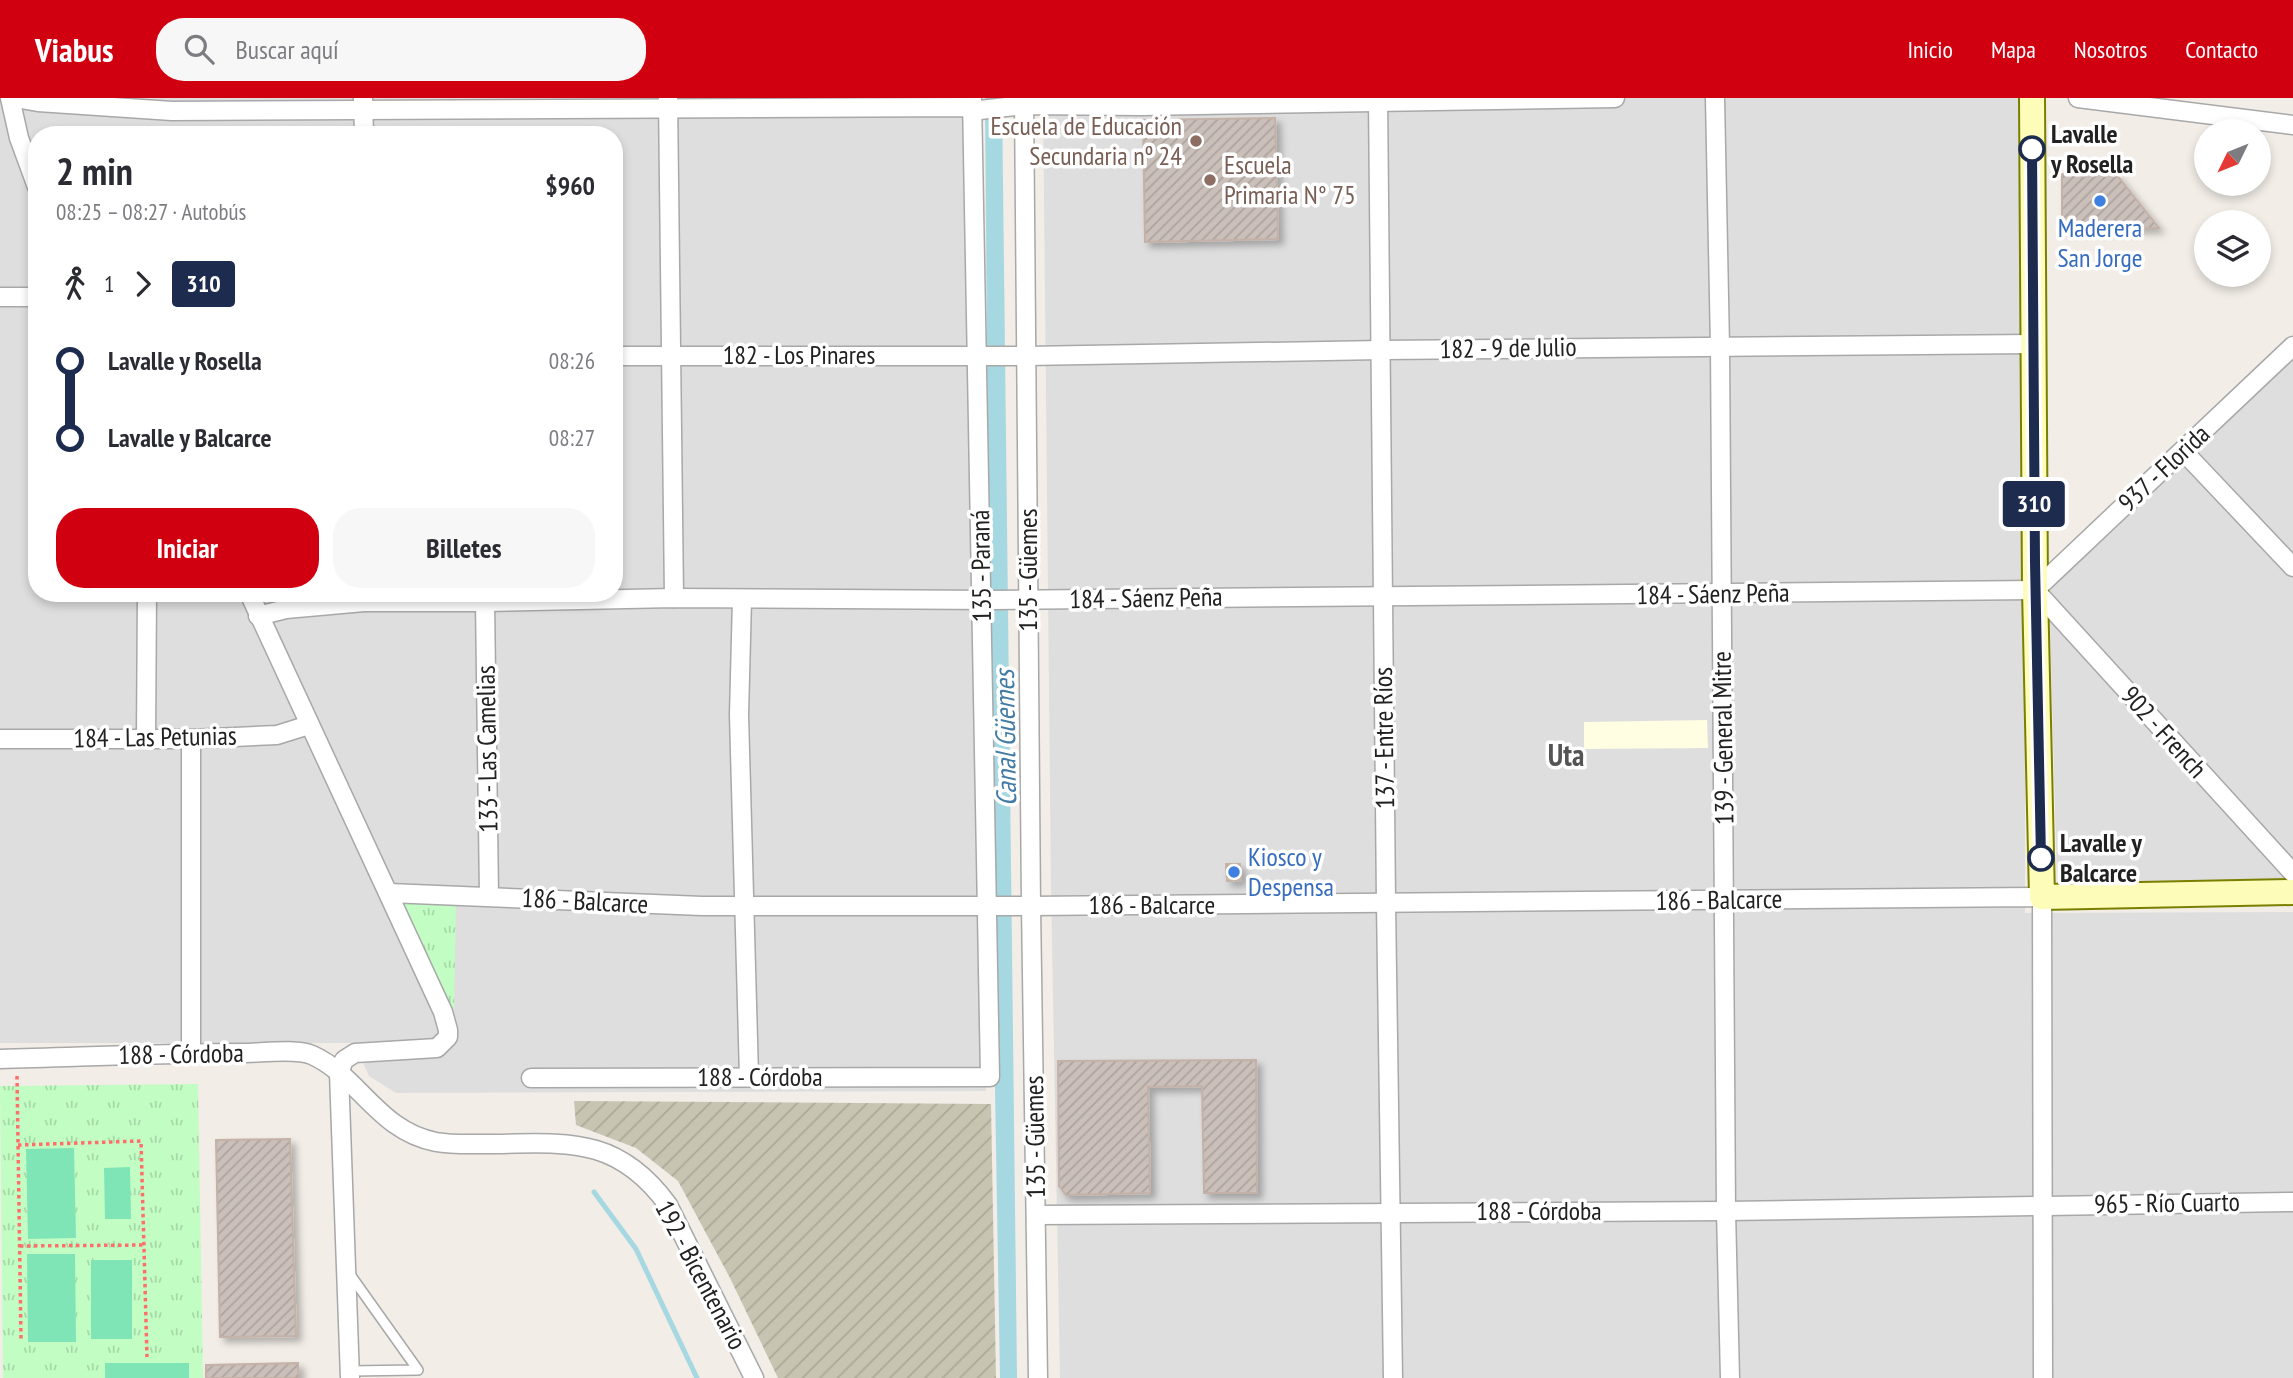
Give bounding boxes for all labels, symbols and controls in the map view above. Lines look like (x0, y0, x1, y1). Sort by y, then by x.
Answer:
search box (156, 18, 646, 81)
text: Viabus (35, 28, 114, 71)
icon: search (180, 30, 218, 68)
text: Buscar aquí (236, 33, 339, 66)
text: Inicio (1907, 34, 1953, 65)
text: Mapa (1991, 34, 2036, 65)
text: Nosotros (2074, 34, 2147, 65)
text: Contacto (2185, 34, 2258, 65)
place label: Escuela de Educación Secundaria nº 24 (990, 109, 1182, 172)
place label: Lavalle y Rosella (2050, 117, 2133, 180)
north arrow (2194, 119, 2272, 196)
map controls (2194, 119, 2271, 287)
marker: Escuela de Educación Secundaria nº 24 (1188, 133, 1204, 149)
marker: Lavalle y Rosella (2019, 136, 2045, 162)
text: 2 min (56, 146, 133, 195)
place label: Escuela Primaria N° 75 (1224, 148, 1356, 211)
text: $960 (545, 169, 595, 202)
marker: Escuela Primaria N° 75 (1202, 172, 1218, 188)
marker: Maderera San Jorge (2092, 193, 2108, 209)
text: 08:25 – 08:27 · Autobús (56, 197, 246, 226)
button: layers (2194, 210, 2271, 287)
place label: Maderera San Jorge (2057, 211, 2143, 274)
icon: walk (56, 265, 94, 303)
icon: forward (124, 265, 162, 303)
text: 310 (186, 268, 221, 299)
text: 1 (104, 269, 114, 298)
street label: 182 - 9 de Julio (1439, 330, 1577, 365)
street label: 182 - Los Pinares (723, 338, 875, 371)
text: Lavalle y Rosella (108, 344, 262, 377)
text: 08:26 (549, 346, 595, 375)
street label: 937 - Florida (2111, 417, 2216, 518)
text: Lavalle y Balcarce (108, 421, 272, 454)
text: 08:27 (549, 423, 595, 452)
line badge: 310 (1994, 481, 2074, 527)
text: 310 (2017, 488, 2051, 519)
button: Iniciar (56, 508, 319, 588)
button: Billetes (333, 508, 595, 588)
street label: 135 - Paraná (963, 509, 998, 623)
street label: 135 - Güemes (1011, 509, 1044, 631)
street label: 184 - Sáenz Peña (1636, 576, 1790, 611)
street label: 184 - Sáenz Peña (1069, 580, 1223, 615)
street label: 139 - General Mitre (1704, 651, 1741, 825)
street label: 133 - Las Camelias (469, 665, 504, 833)
water label: Canal Güemes (985, 667, 1024, 807)
street label: 137 - Entre Ríos (1366, 667, 1401, 809)
street label: 902 - French (2114, 679, 2214, 784)
street label: 184 - Las Petunias (73, 719, 237, 754)
district label: Uta (1548, 735, 1584, 774)
place label: Lavalle y Balcarce (2060, 826, 2143, 889)
place label: Kiosco y Despensa (1248, 840, 1334, 903)
marker: Lavalle y Balcarce (2028, 845, 2054, 871)
marker: Kiosco y Despensa (1226, 864, 1242, 880)
street label: 186 - Balcarce (521, 881, 649, 920)
street label: 186 - Balcarce (1655, 882, 1783, 917)
street label: 186 - Balcarce (1089, 888, 1215, 921)
street label: 188 - Córdoba (118, 1036, 244, 1071)
street label: 188 - Córdoba (697, 1060, 823, 1093)
street label: 135 - Güemes (1017, 1075, 1052, 1199)
street label: 965 - Río Cuarto (2094, 1185, 2240, 1220)
street label: 188 - Córdoba (1476, 1194, 1602, 1227)
street label: 192 - Bicentenario (648, 1195, 755, 1355)

